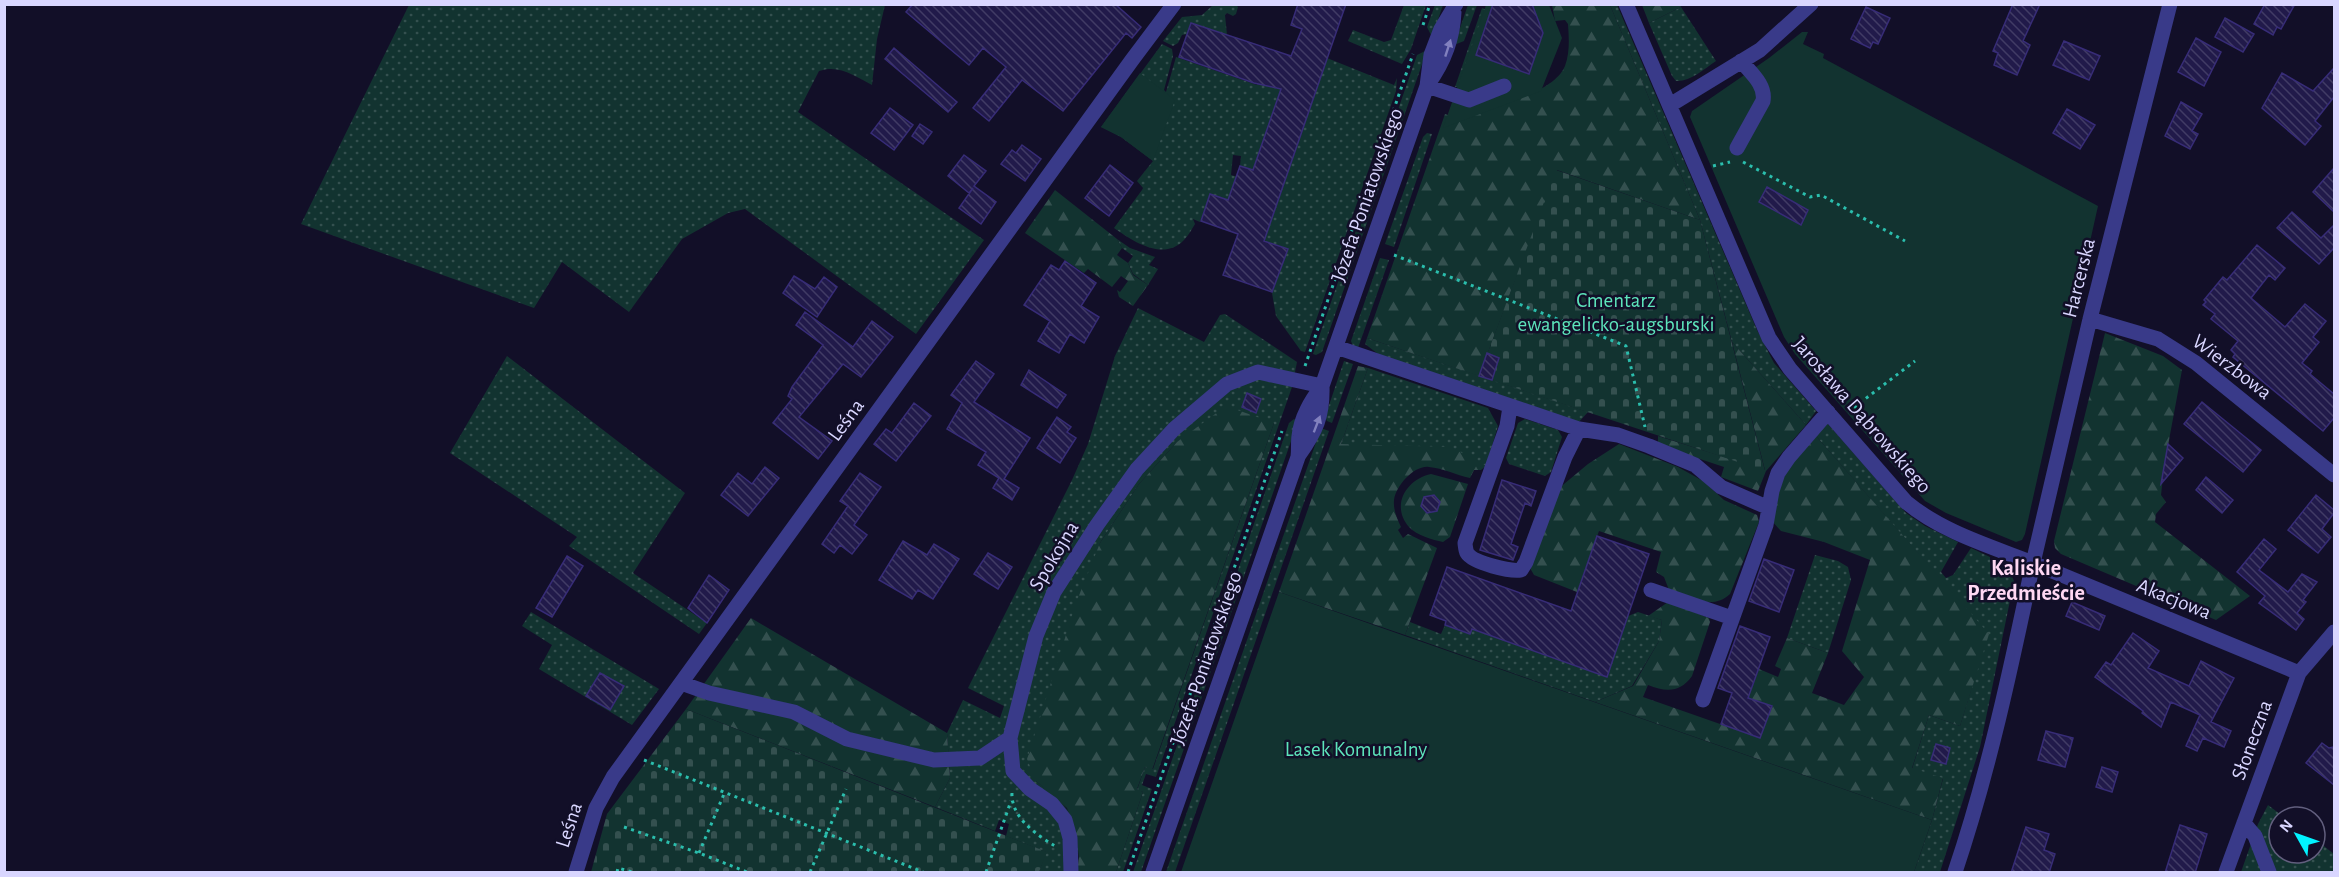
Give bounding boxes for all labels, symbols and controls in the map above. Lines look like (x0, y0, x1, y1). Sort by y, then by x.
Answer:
one-way arrow (1444, 39, 1453, 57)
street label: Józefa Poniatowskiego (1327, 105, 1407, 285)
street label: Harcerska (2059, 236, 2099, 320)
park label: Cmentarz ewangelicko-augsburski (1517, 290, 1715, 335)
street label: Wierzbowa (2188, 331, 2276, 404)
street label: Jarosława Dąbrowskiego (1789, 333, 1935, 497)
street label: Leśna (824, 395, 868, 445)
one-way arrow (1312, 414, 1322, 432)
street label: Spokojna (1025, 518, 1083, 594)
district label: Kaliskie Przedmieście (1967, 557, 2085, 604)
street label: Józefa Poniatowskiego (1166, 568, 1246, 748)
street label: Akacjowa (2134, 575, 2214, 623)
street label: Słoneczna (2228, 697, 2276, 783)
park label: Lasek Komunalny (1285, 739, 1427, 760)
street label: Leśna (552, 799, 586, 850)
north arrow (2267, 805, 2327, 865)
text: N (2277, 817, 2296, 835)

